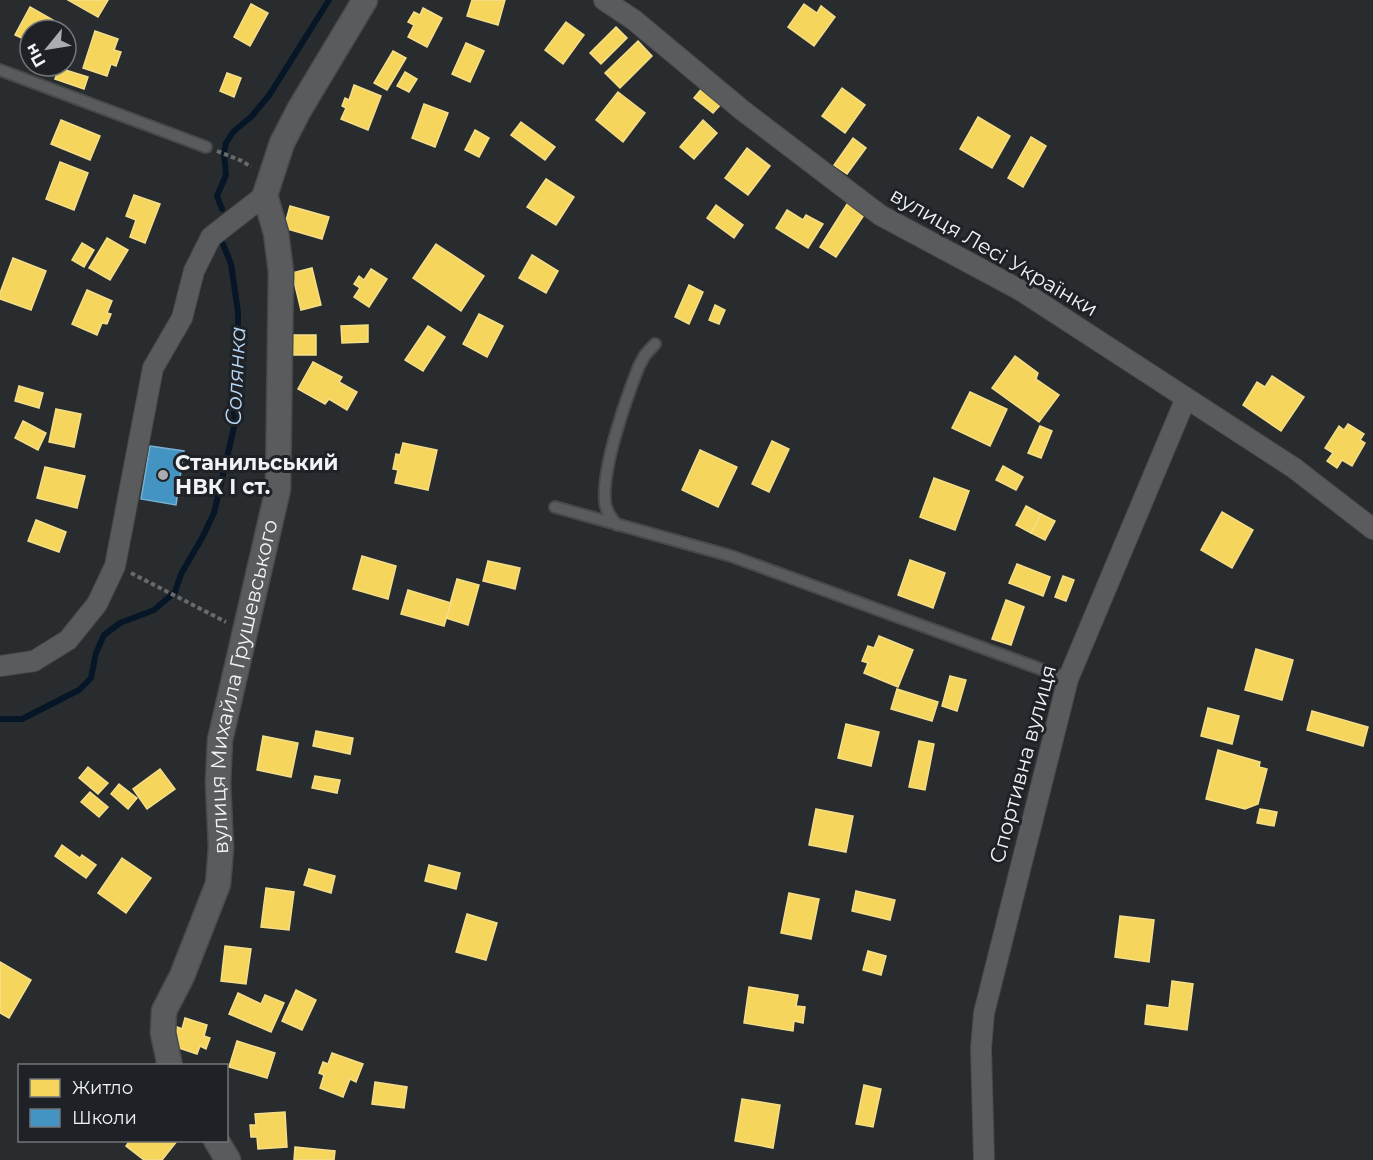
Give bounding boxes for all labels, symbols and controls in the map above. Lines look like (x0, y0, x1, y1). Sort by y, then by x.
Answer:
north arrow (18, 18, 78, 78)
text: Пн (21, 40, 50, 70)
street label: вулиця Лесі Українки (886, 182, 1103, 321)
water label: Солянка (219, 326, 252, 426)
place label: Станильський НВК І ст. (175, 450, 338, 499)
marker: Станильський НВК І ст. (156, 468, 170, 482)
street label: вулиця Михайла Грушевського (205, 517, 283, 855)
street label: Спортивна вулиця (984, 662, 1061, 866)
legend (18, 1064, 228, 1142)
text: Житло (72, 1077, 133, 1099)
text: Школи (72, 1107, 137, 1129)

